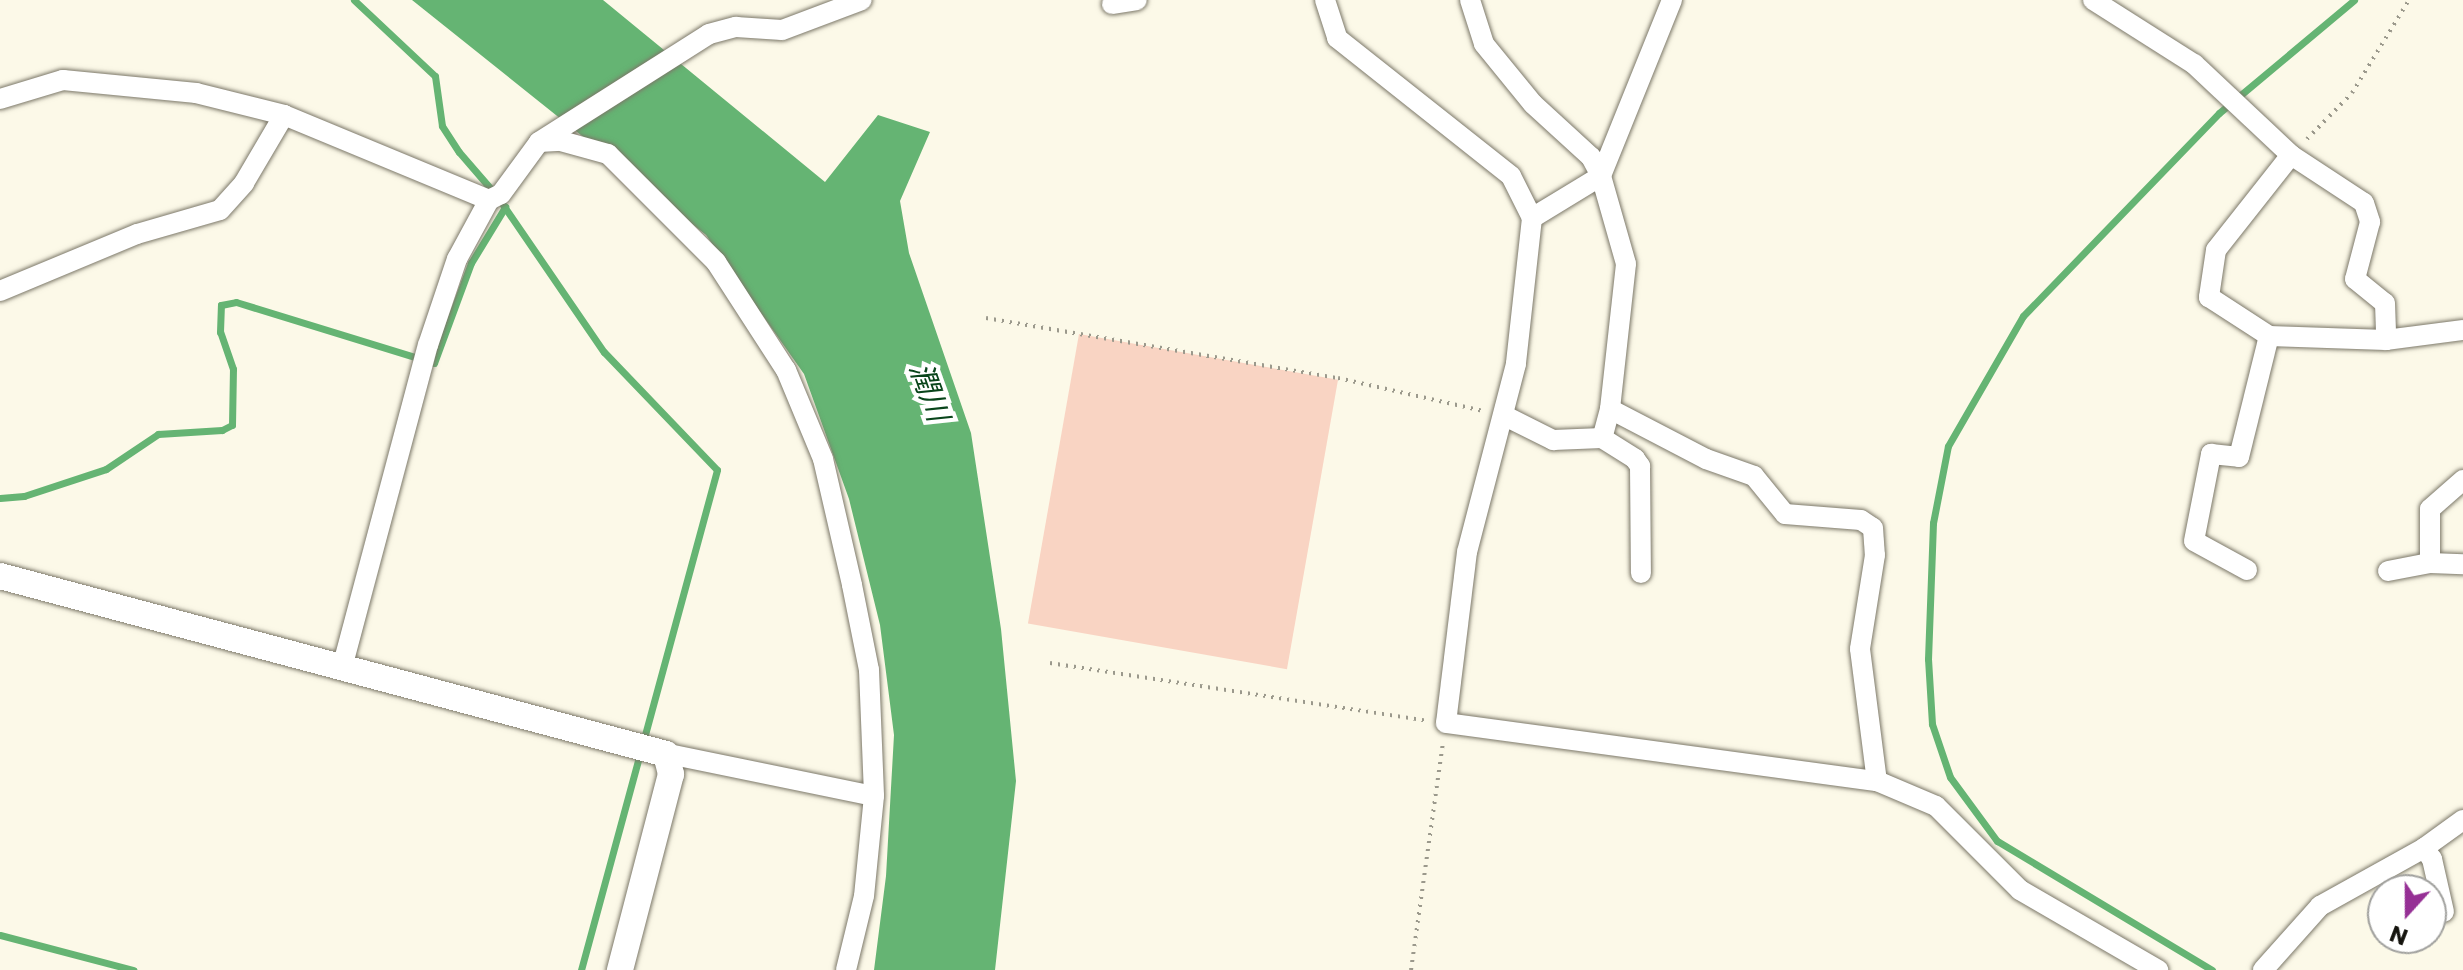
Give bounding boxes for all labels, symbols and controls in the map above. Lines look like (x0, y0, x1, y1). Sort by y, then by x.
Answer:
water label: 潤川 (902, 358, 956, 426)
north arrow (2367, 874, 2447, 954)
text: N (2386, 918, 2412, 952)

